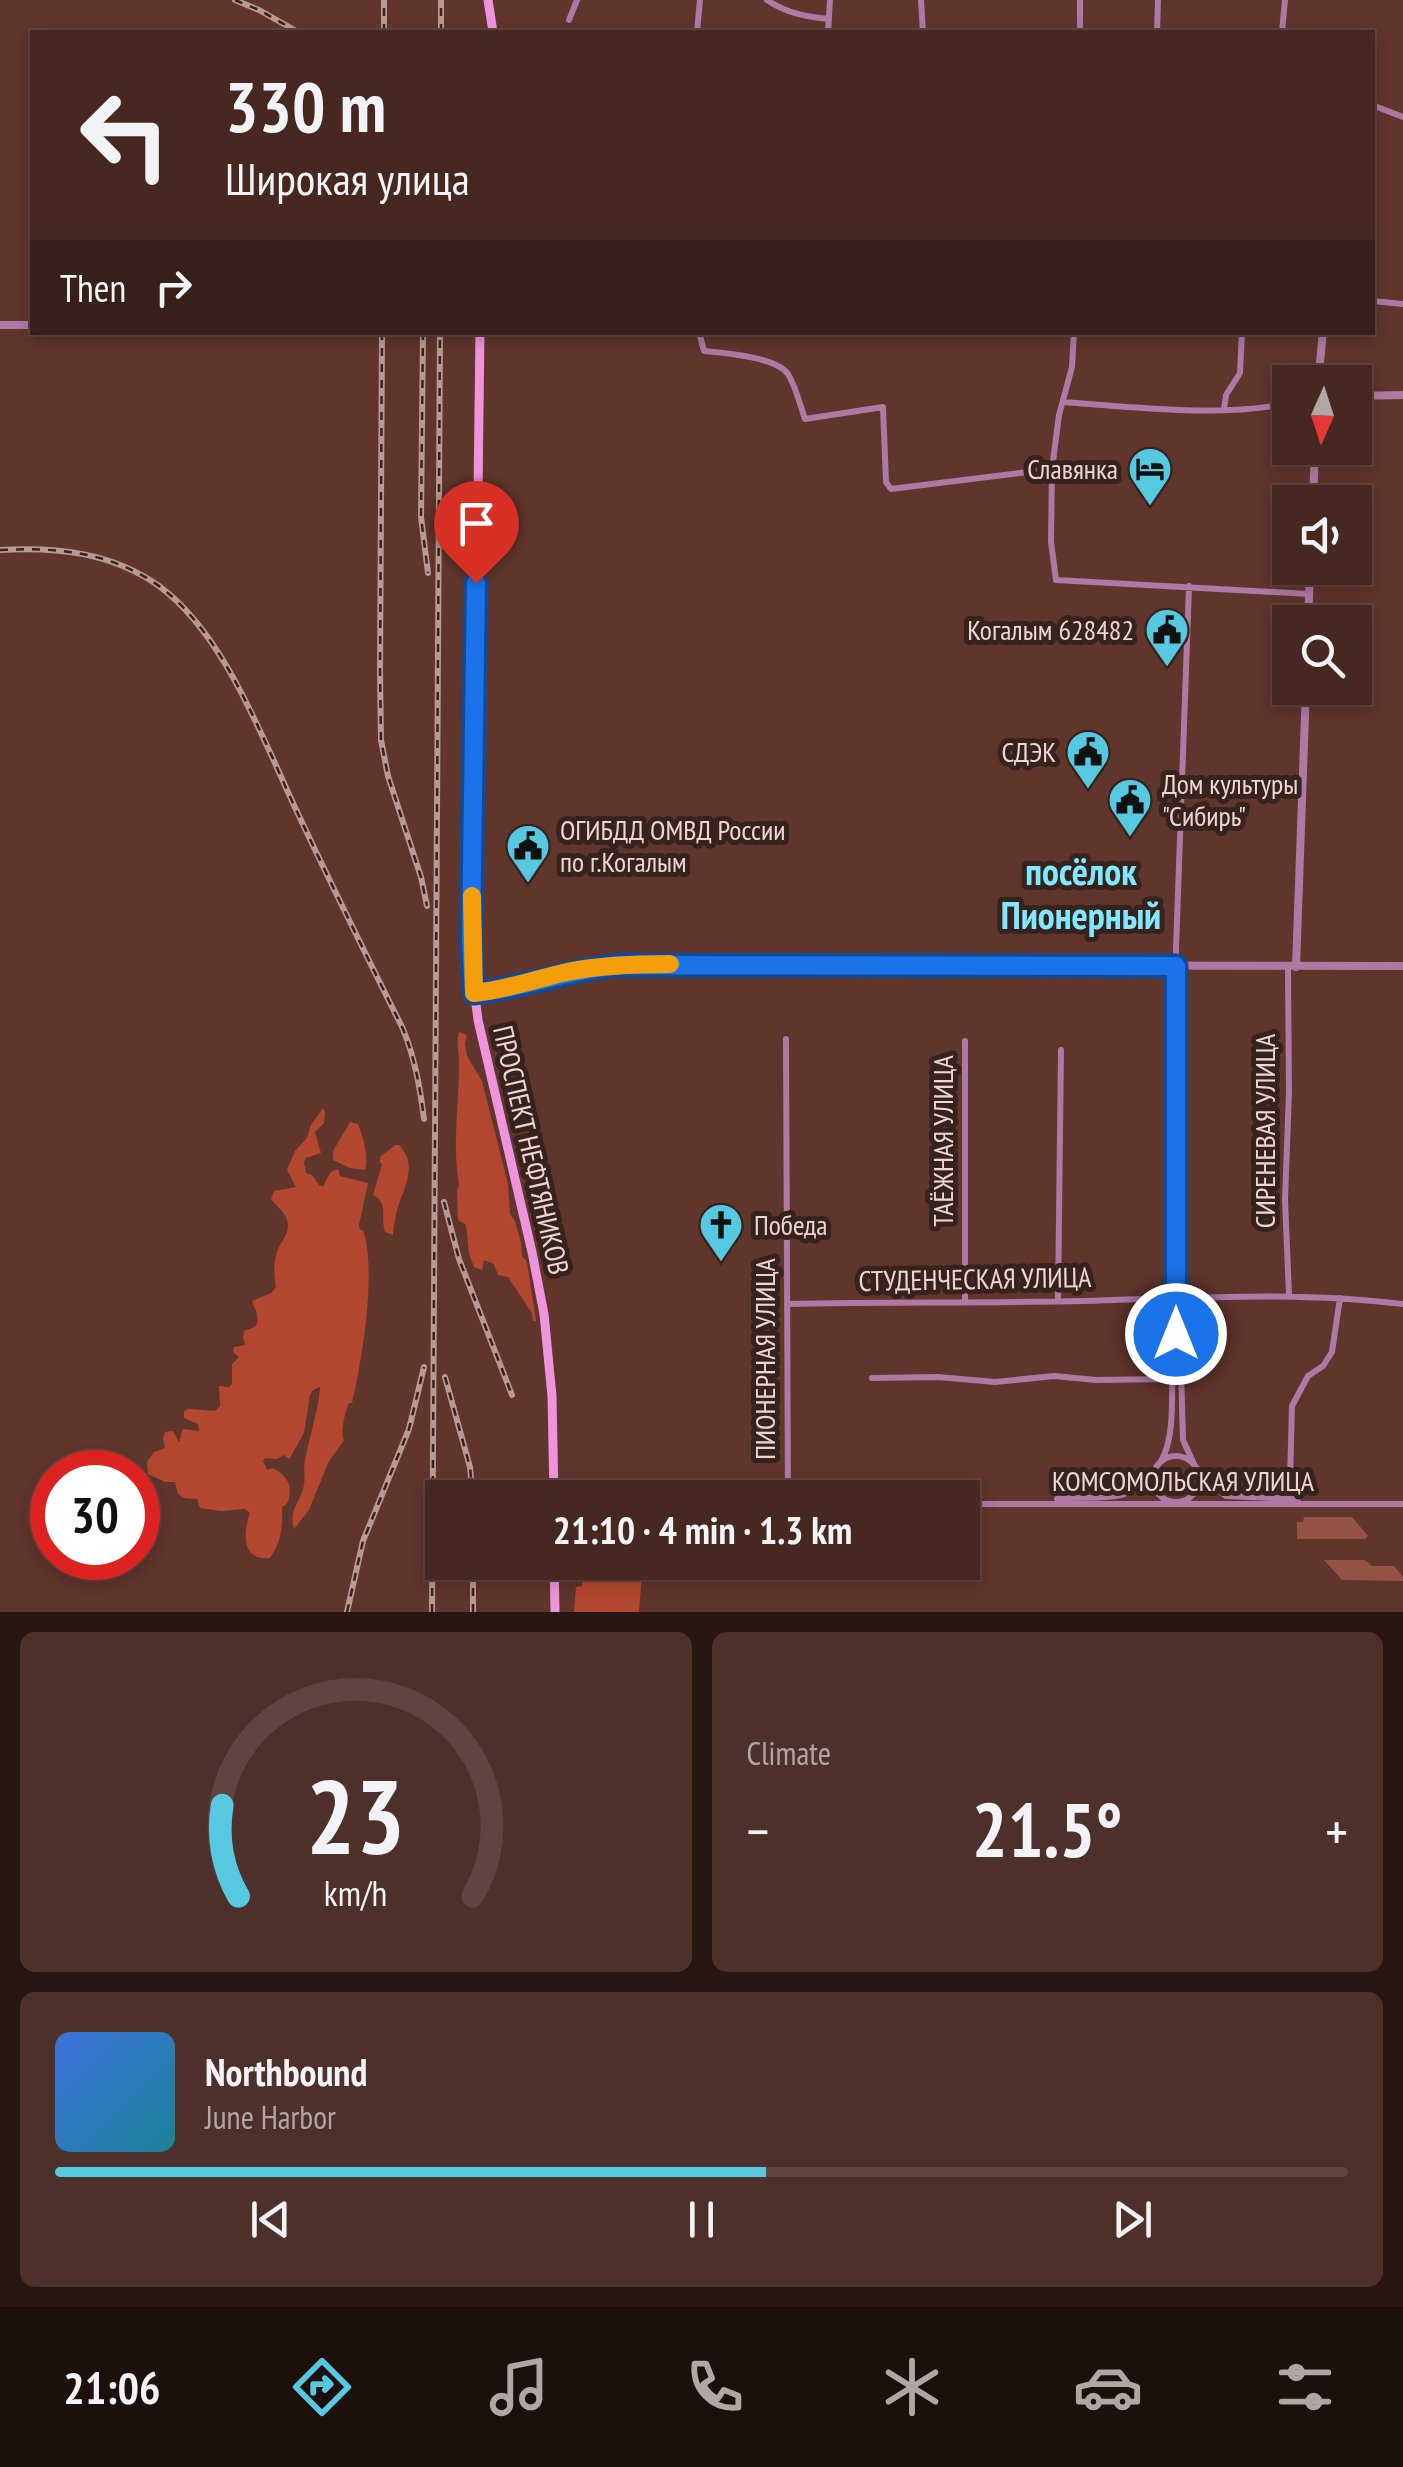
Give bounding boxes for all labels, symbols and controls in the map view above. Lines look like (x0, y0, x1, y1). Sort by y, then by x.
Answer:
text: 330 m (225, 61, 386, 151)
icon: left (60, 70, 190, 200)
text: Широкая улица (225, 149, 470, 207)
icon: right (146, 260, 201, 315)
text: Then (60, 263, 126, 312)
north arrow (1272, 365, 1372, 465)
map controls (1272, 365, 1372, 705)
hotel icon: Славянка (1127, 446, 1173, 507)
place label: Славянка (1027, 450, 1118, 487)
pin (434, 481, 519, 584)
button: sound (1272, 485, 1372, 585)
icon: arrive (449, 496, 504, 551)
button: search (1272, 605, 1372, 705)
public building icon: Когалым 628482 (1144, 607, 1190, 668)
place label: Когалым 628482 (967, 611, 1134, 648)
public building icon: СДЭК (1065, 729, 1111, 790)
place label: СДЭК (1002, 733, 1056, 770)
place label: Дом культуры "Сибирь" (1162, 765, 1298, 834)
public building icon: Дом культуры "Сибирь" (1107, 777, 1153, 838)
place label: ОГИБДД ОМВД России по г.Когалым (560, 811, 786, 880)
public building icon: ОГИБДД ОМВД России по г.Когалым (505, 823, 551, 884)
district label: посёлок Пионерный (1001, 846, 1161, 939)
street label: ПРОСПЕКТ НЕФТЯНИКОВ (485, 1022, 578, 1278)
street label: СИРЕНЕВАЯ УЛИЦА (1246, 1033, 1283, 1228)
street label: ТАЁЖНАЯ УЛИЦА (924, 1055, 961, 1227)
church icon: Победа (698, 1202, 744, 1263)
place label: Победа (754, 1206, 828, 1243)
street label: ПИОНЕРНАЯ УЛИЦА (746, 1257, 783, 1460)
street label: СТУДЕНЧЕСКАЯ УЛИЦА (858, 1258, 1092, 1299)
position arrow (1124, 1282, 1228, 1386)
speed limit sign: 30 (30, 1450, 160, 1580)
street label: КОМСОМОЛЬСКАЯ УЛИЦА (1052, 1462, 1315, 1499)
text: 21:10 · 4 min · 1.3 km (553, 1505, 852, 1554)
text: Climate (747, 1732, 831, 1774)
text: 23 (306, 1748, 405, 1883)
text: 21.5° (972, 1781, 1123, 1878)
text: − (747, 1795, 769, 1866)
text: + (1325, 1795, 1348, 1866)
text: km/h (324, 1870, 387, 1916)
text: Northbound (205, 2047, 367, 2096)
text: June Harbor (205, 2096, 336, 2138)
icon: previous (243, 2192, 298, 2247)
icon: pause (674, 2192, 729, 2247)
icon: next (1105, 2192, 1160, 2247)
icon: directions (287, 2352, 357, 2422)
icon: music (484, 2352, 554, 2422)
icon: phone (680, 2352, 750, 2422)
icon: climate (877, 2352, 947, 2422)
icon: car (1073, 2352, 1143, 2422)
icon: filters (1270, 2352, 1340, 2422)
text: 21:06 (63, 2358, 161, 2416)

